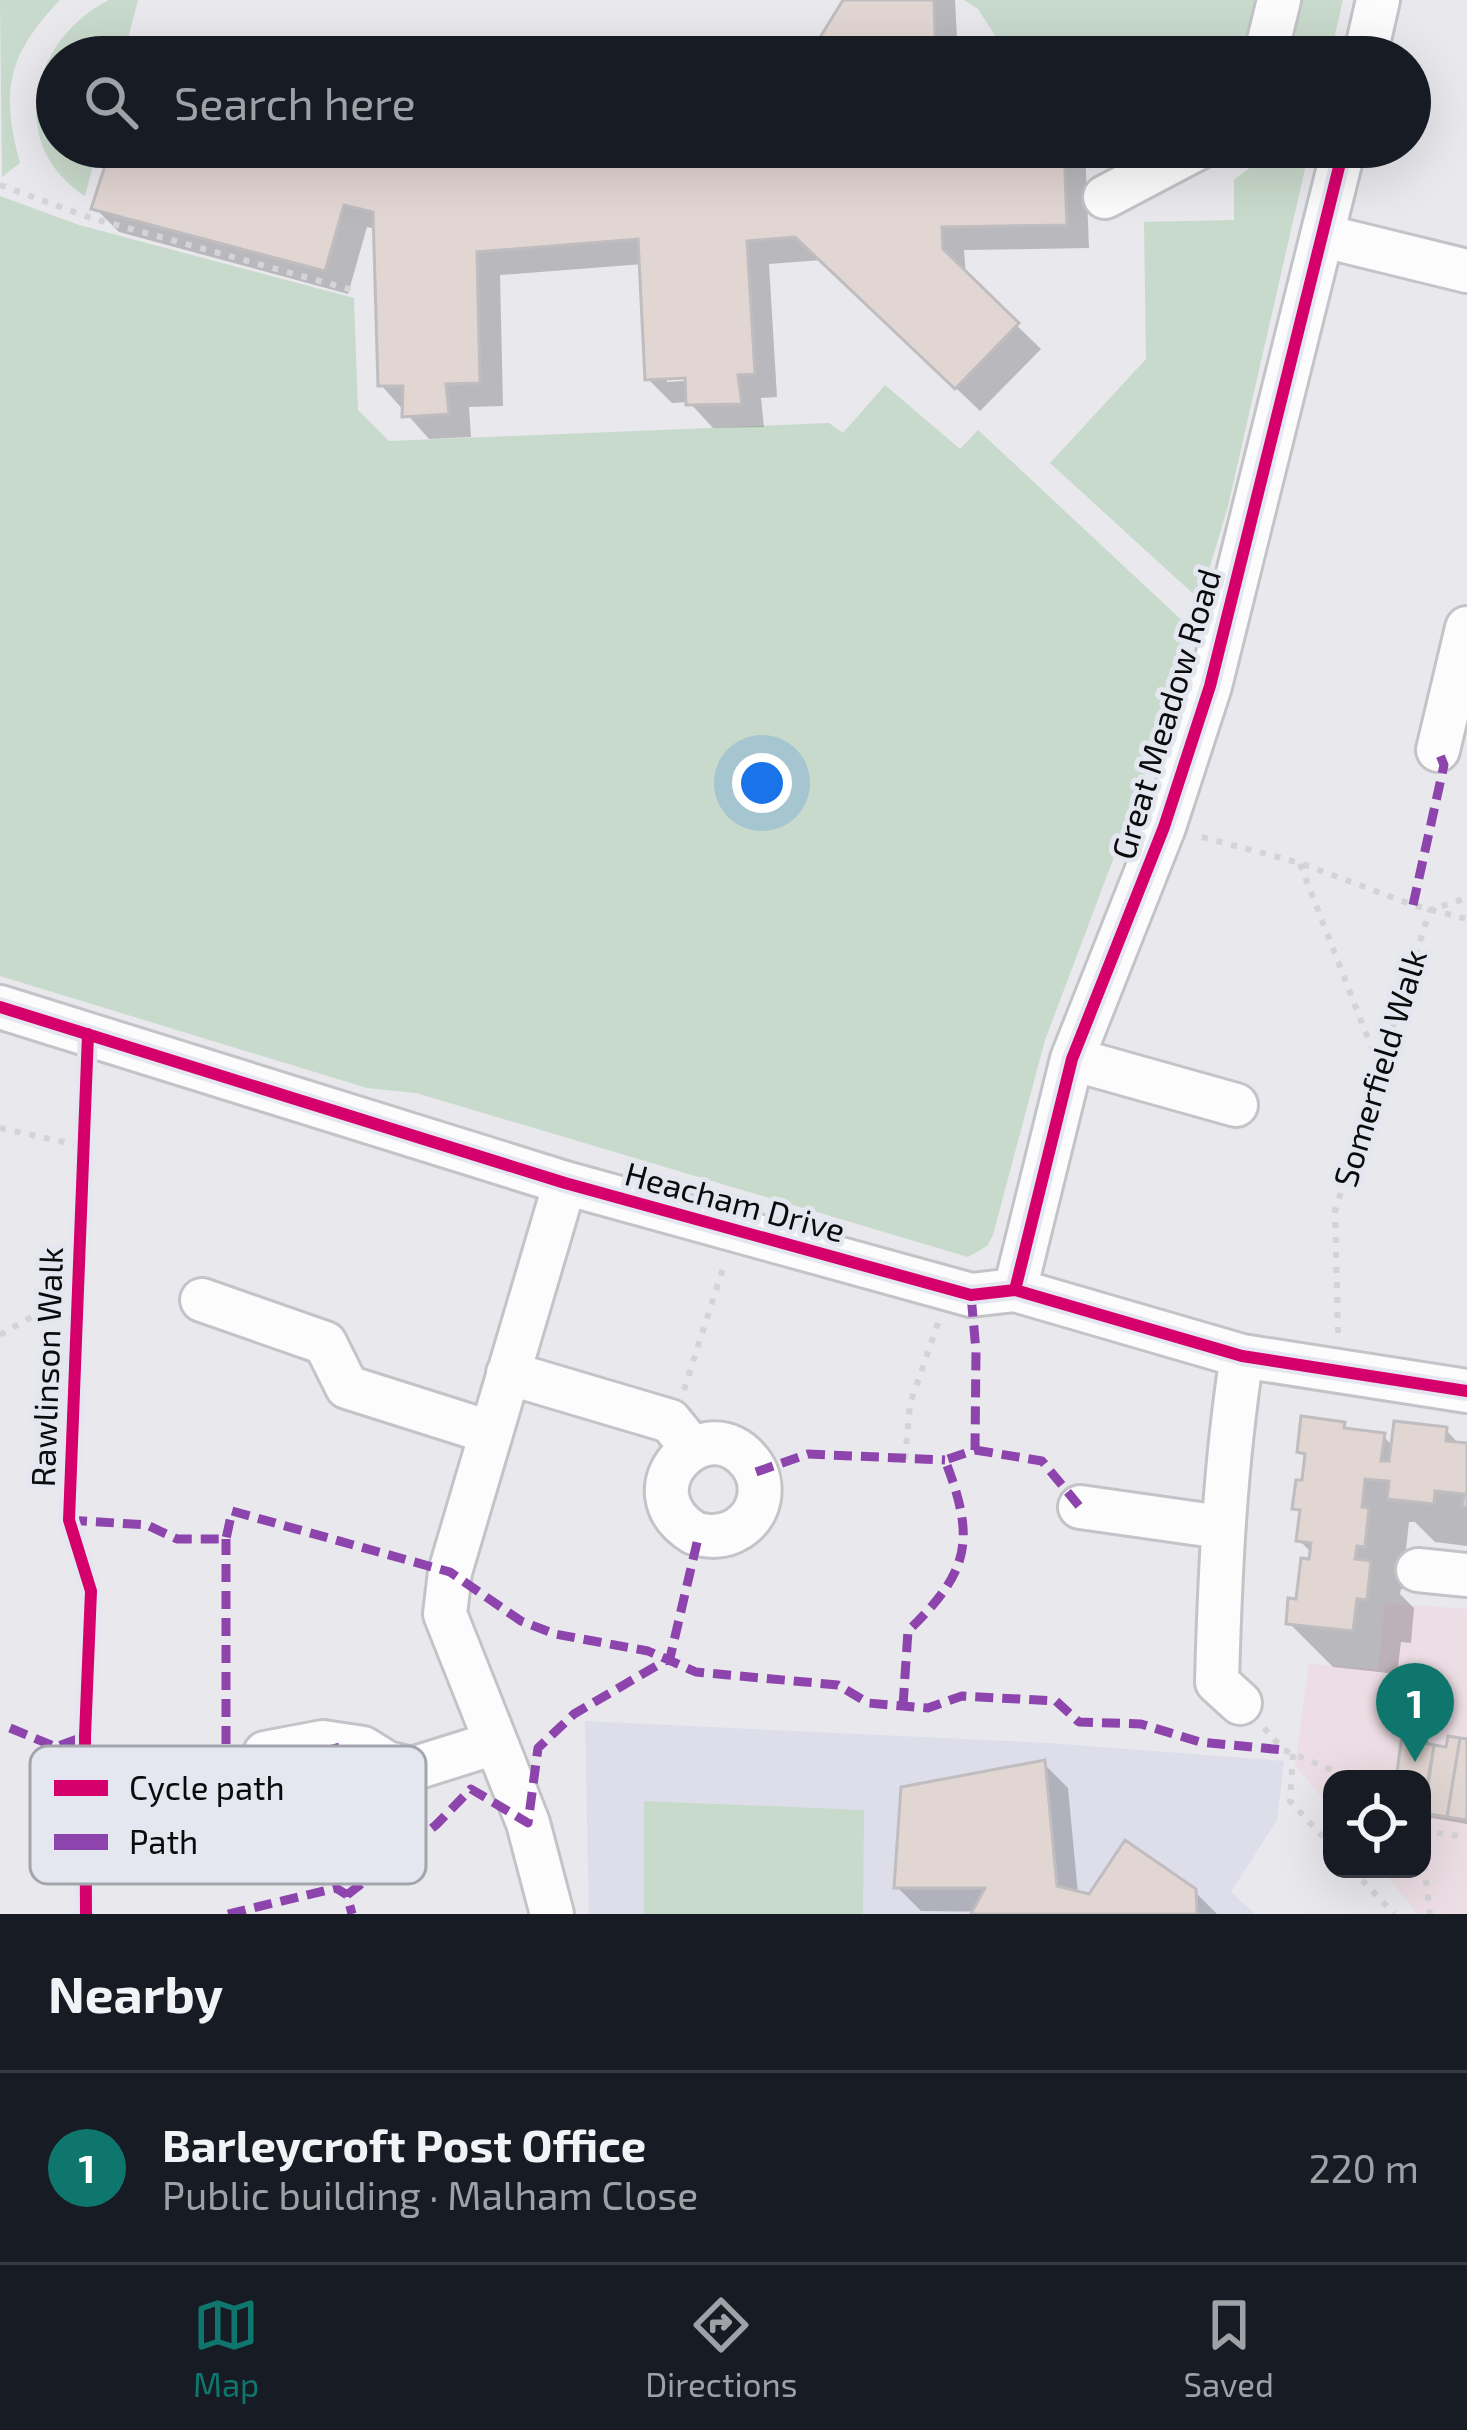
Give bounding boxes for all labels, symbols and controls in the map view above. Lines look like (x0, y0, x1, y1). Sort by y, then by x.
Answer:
search box (36, 36, 1431, 168)
icon: search (78, 69, 144, 135)
text: Search here (174, 75, 416, 129)
street label: Great Meadow Road (1102, 564, 1228, 864)
your location (732, 753, 792, 813)
street label: Somerfield Walk (1324, 944, 1434, 1191)
street label: Heacham Drive (621, 1152, 850, 1250)
street label: Rawlinson Walk (22, 1246, 70, 1488)
pin: 1 (1376, 1663, 1454, 1762)
legend (30, 1746, 426, 1884)
text: Cycle path (129, 1767, 285, 1807)
map controls (1323, 1770, 1431, 1878)
button: locate (1323, 1770, 1431, 1878)
text: Path (129, 1821, 198, 1861)
text: Nearby (48, 1962, 223, 2023)
text: Barleycroft Post Office (162, 2117, 646, 2171)
text: 1 (79, 2144, 95, 2191)
text: 220 m (1309, 2144, 1419, 2191)
text: Public building · Malham Close (162, 2171, 698, 2218)
tab: Map (193, 2292, 259, 2404)
tab: Directions (645, 2292, 797, 2404)
tab: Saved (1183, 2292, 1274, 2404)

